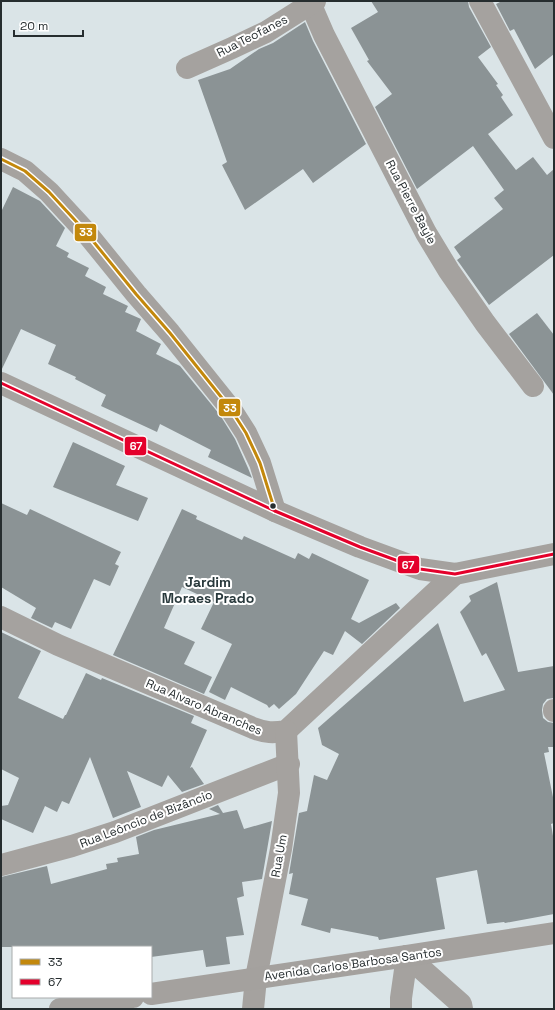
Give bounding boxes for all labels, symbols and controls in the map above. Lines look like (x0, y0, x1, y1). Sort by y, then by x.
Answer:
street label: Rua Teofanes (214, 11, 290, 61)
scale bar (14, 12, 83, 38)
text: 20 m (20, 18, 48, 34)
street label: Rua Pierre Bayle (382, 157, 440, 247)
line badge: 33 (74, 223, 97, 242)
text: 33 (79, 225, 93, 239)
line badge: 33 (218, 398, 241, 417)
text: 33 (223, 401, 237, 415)
line badge: 67 (124, 436, 147, 456)
text: 67 (130, 439, 142, 453)
unlabelled marker (268, 501, 278, 511)
line badge: 67 (397, 555, 420, 574)
text: 67 (402, 558, 414, 572)
district label: Jardim Moraes Prado (162, 573, 254, 607)
street label: Rua Alvaro Abranches (143, 675, 265, 739)
street label: Rua Leôncio de Bizâncio (77, 786, 215, 852)
street label: Rua Um (267, 833, 291, 879)
street label: Avenida Carlos Barbosa Santos (263, 944, 443, 984)
legend (12, 946, 152, 998)
text: 33 (48, 954, 63, 970)
text: 67 (48, 974, 62, 990)

